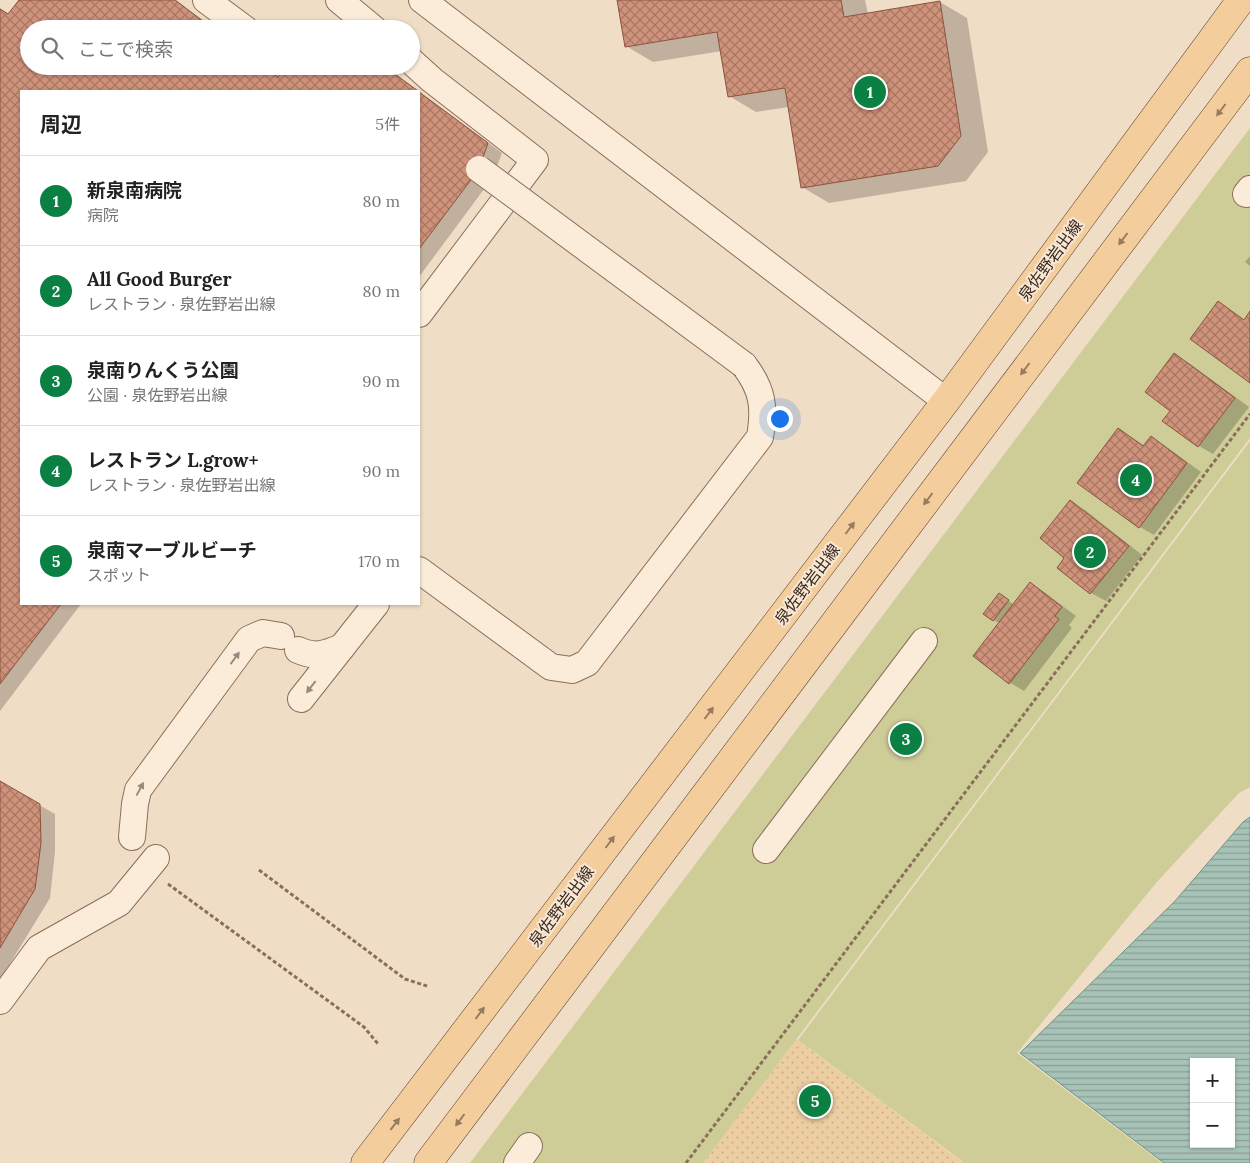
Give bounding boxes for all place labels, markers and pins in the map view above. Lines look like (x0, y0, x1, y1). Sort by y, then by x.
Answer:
pin: 1 (854, 73, 886, 111)
pin: 4 (1120, 461, 1152, 499)
pin: 2 (1074, 533, 1106, 571)
pin: 3 (890, 720, 922, 758)
pin: 5 (799, 1082, 831, 1120)

